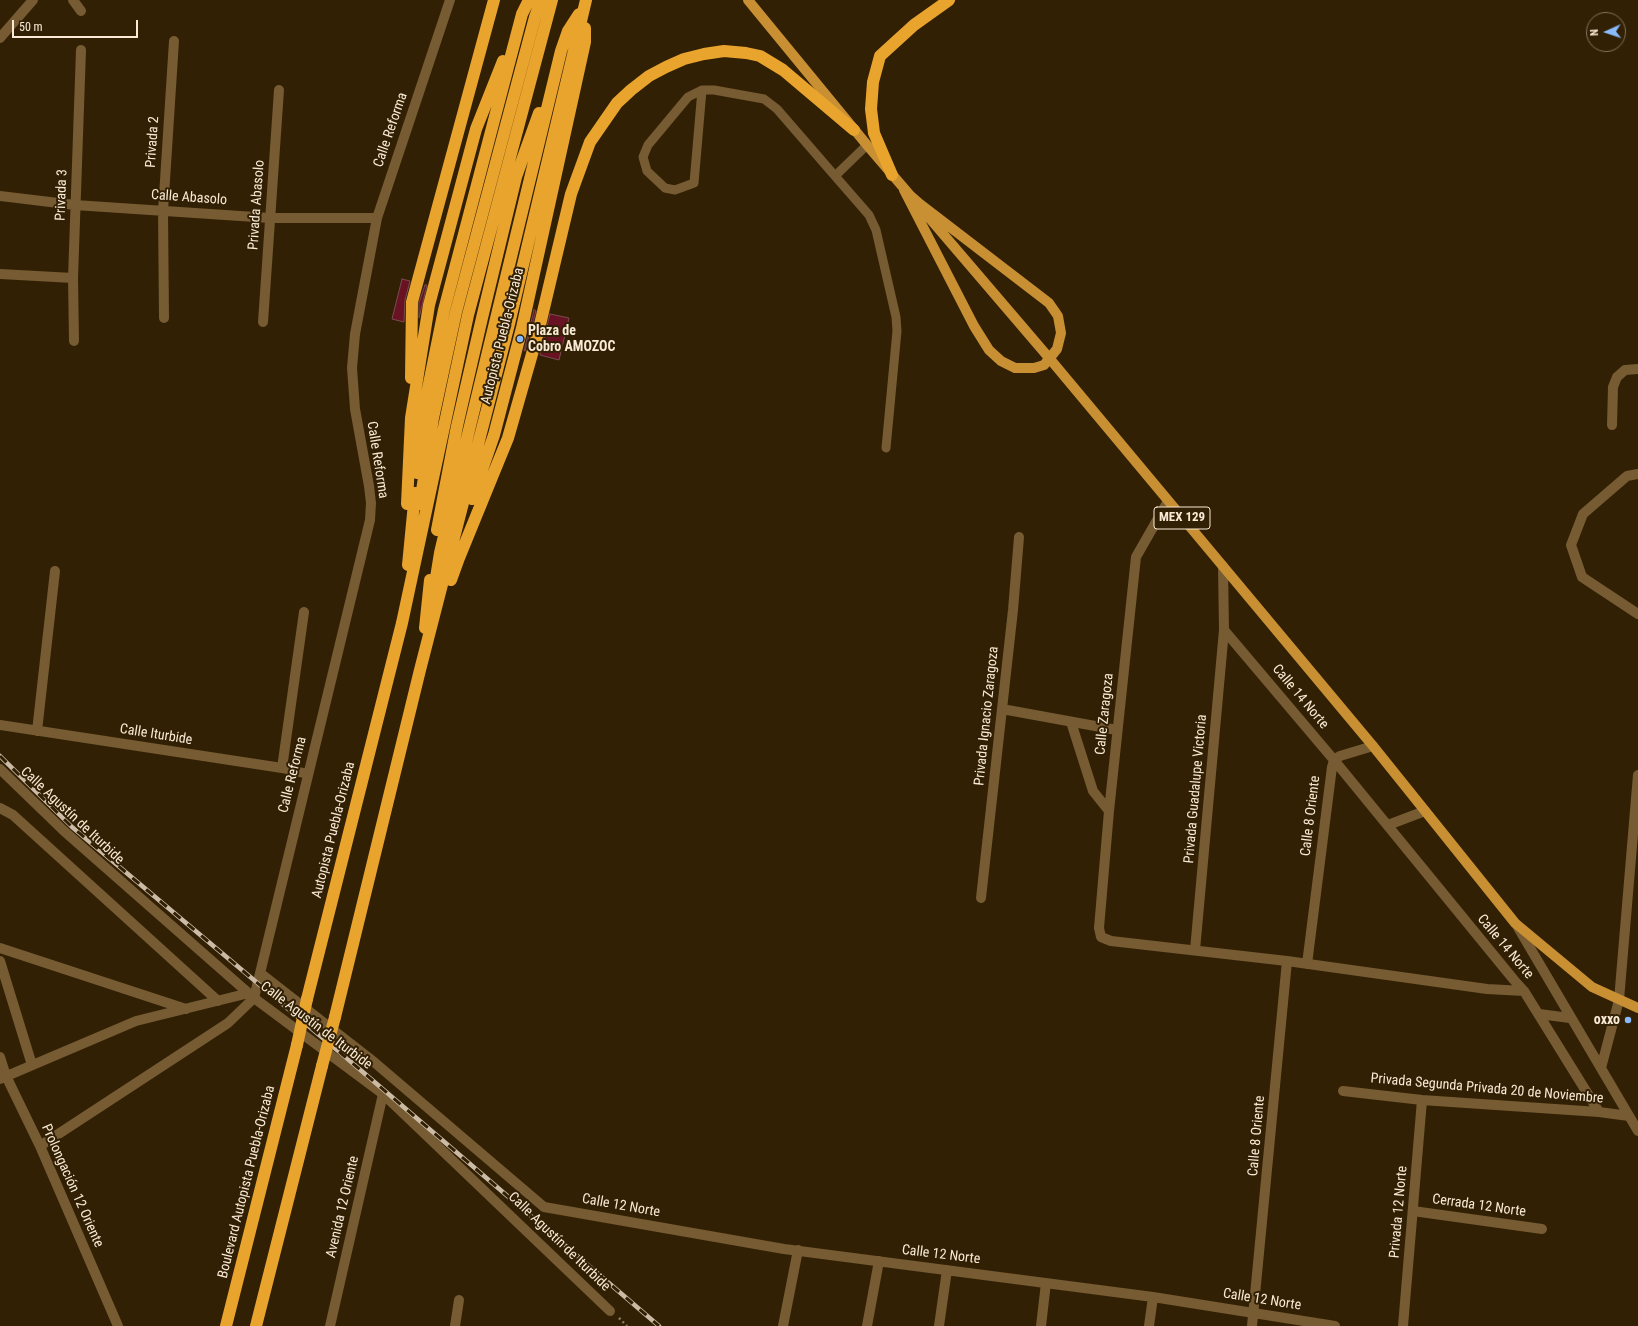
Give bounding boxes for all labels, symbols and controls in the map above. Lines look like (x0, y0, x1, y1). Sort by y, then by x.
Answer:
scale bar (14, 12, 140, 38)
north arrow (1586, 12, 1626, 52)
text: 50 m (19, 20, 43, 34)
text: N (1588, 29, 1601, 36)
street label: Calle Reforma (370, 90, 412, 170)
street label: Privada 2 (143, 116, 163, 168)
street label: Privada Abasolo (245, 160, 269, 250)
street label: Privada 3 (53, 169, 71, 221)
street label: Calle Abasolo (150, 187, 228, 209)
street label: Autopista Puebla-Orizaba (478, 266, 528, 406)
place label: Plaza de Cobro AMOZOC (528, 323, 615, 356)
marker: Plaza de Cobro AMOZOC (515, 334, 525, 344)
street label: Calle Reforma (363, 420, 391, 500)
road number: MEX 129 (1154, 507, 1210, 529)
street label: Privada Ignacio Zaragoza (971, 646, 1003, 786)
street label: Calle 14 Norte (1268, 661, 1332, 733)
street label: Calle Zaragoza (1092, 672, 1118, 756)
street label: Privada Guadalupe Victoria (1181, 714, 1211, 864)
street label: Calle Iturbide (119, 721, 193, 749)
street label: Calle Reforma (275, 735, 311, 815)
street label: Autopista Puebla-Orizaba (309, 760, 359, 900)
street label: Calle Agustín de Iturbide (17, 764, 127, 868)
street label: Calle 8 Oriente (1298, 775, 1324, 857)
street label: Calle 14 Norte (1473, 911, 1537, 983)
street label: Calle Agustín de Iturbide (257, 979, 375, 1073)
place label: oxxo (1594, 1012, 1620, 1028)
marker: oxxo (1623, 1015, 1633, 1025)
street label: Privada Segunda Privada 20 de Noviembre (1370, 1070, 1604, 1108)
street label: Boulevard Autopista Puebla-Orizaba (215, 1084, 279, 1280)
street label: Calle 8 Oriente (1245, 1095, 1269, 1177)
street label: Prolongación 12 Oriente (37, 1122, 107, 1250)
street label: Avenida 12 Oriente (323, 1154, 363, 1260)
street label: Privada 12 Norte (1387, 1165, 1411, 1259)
street label: Calle Agustín de Iturbide (504, 1189, 614, 1295)
street label: Calle 12 Norte (581, 1191, 661, 1221)
street label: Cerrada 12 Norte (1431, 1191, 1527, 1221)
street label: Calle 12 Norte (901, 1242, 981, 1268)
street label: Calle 12 Norte (1222, 1286, 1302, 1314)

